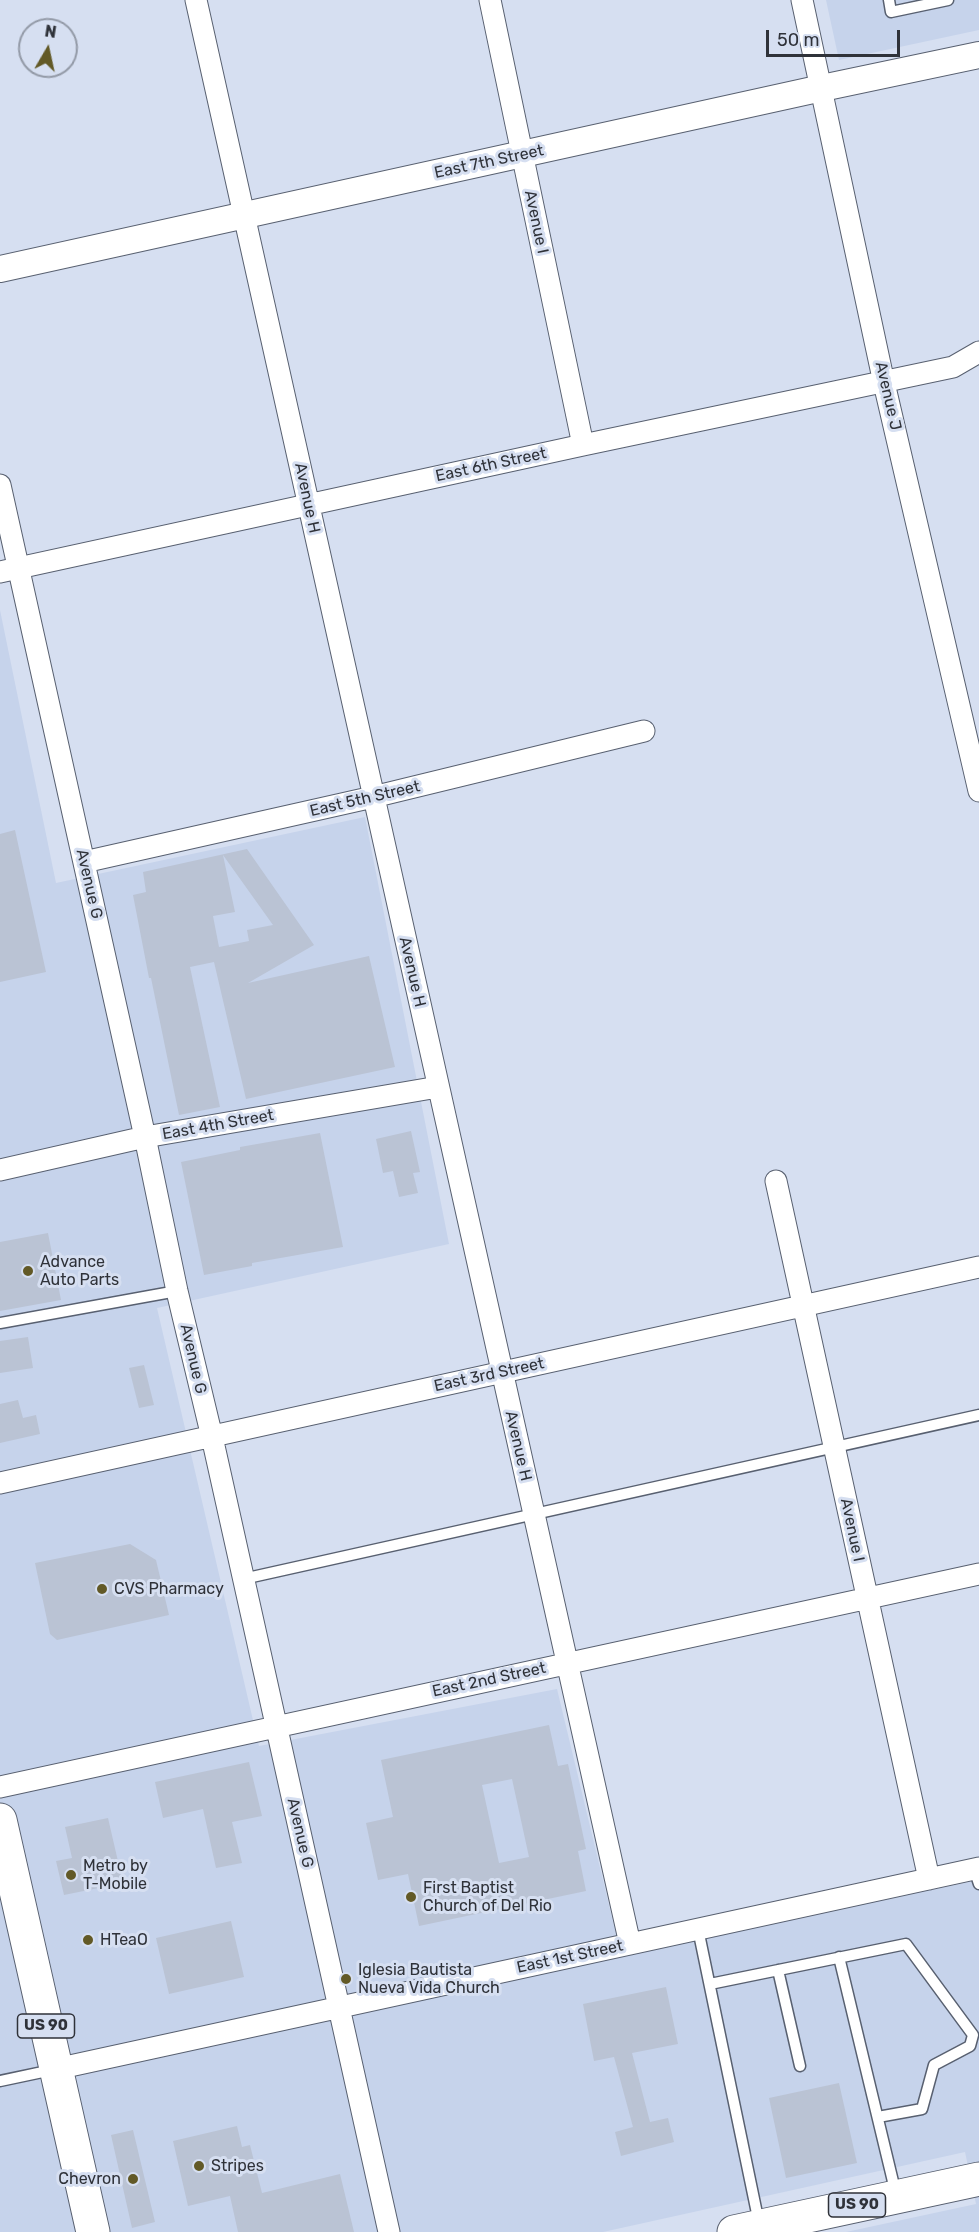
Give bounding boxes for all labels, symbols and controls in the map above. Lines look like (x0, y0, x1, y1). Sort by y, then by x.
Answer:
north arrow (18, 18, 78, 78)
scale bar (769, 18, 902, 56)
text: N (43, 21, 58, 42)
text: 50 m (777, 29, 820, 51)
street label: East 7th Street (433, 141, 545, 183)
street label: Avenue I (520, 189, 552, 255)
street label: Avenue J (871, 360, 905, 432)
street label: East 6th Street (434, 444, 548, 486)
street label: Avenue H (290, 461, 324, 535)
street label: East 5th Street (308, 777, 422, 821)
street label: Avenue G (72, 847, 106, 921)
street label: Avenue H (395, 935, 429, 1009)
street label: East 4th Street (161, 1106, 275, 1144)
place label: Advance Auto Parts (40, 1252, 119, 1290)
marker: Advance Auto Parts (21, 1264, 35, 1278)
street label: Avenue G (176, 1322, 210, 1396)
street label: East 3rd Street (432, 1354, 546, 1396)
street label: Avenue H (501, 1409, 535, 1483)
street label: Avenue I (836, 1497, 868, 1563)
place label: CVS Pharmacy (114, 1579, 224, 1599)
marker: CVS Pharmacy (95, 1582, 109, 1596)
street label: East 2nd Street (430, 1659, 548, 1701)
street label: Avenue G (283, 1796, 317, 1870)
place label: Metro by T-Mobile (83, 1856, 148, 1894)
marker: Metro by T-Mobile (64, 1868, 78, 1882)
place label: First Baptist Church of Del Rio (423, 1878, 552, 1916)
marker: First Baptist Church of Del Rio (404, 1890, 418, 1904)
place label: HTeaO (100, 1930, 148, 1950)
marker: HTeaO (81, 1933, 95, 1947)
street label: East 1st Street (515, 1936, 625, 1978)
place label: Iglesia Bautista Nueva Vida Church (358, 1960, 500, 1998)
marker: Iglesia Bautista Nueva Vida Church (339, 1972, 353, 1986)
road number: US 90 (18, 2014, 74, 2038)
place label: Stripes (211, 2156, 264, 2176)
marker: Stripes (192, 2159, 206, 2173)
place label: Chevron (58, 2169, 121, 2189)
marker: Chevron (126, 2172, 140, 2186)
road number: US 90 (828, 2193, 886, 2217)

